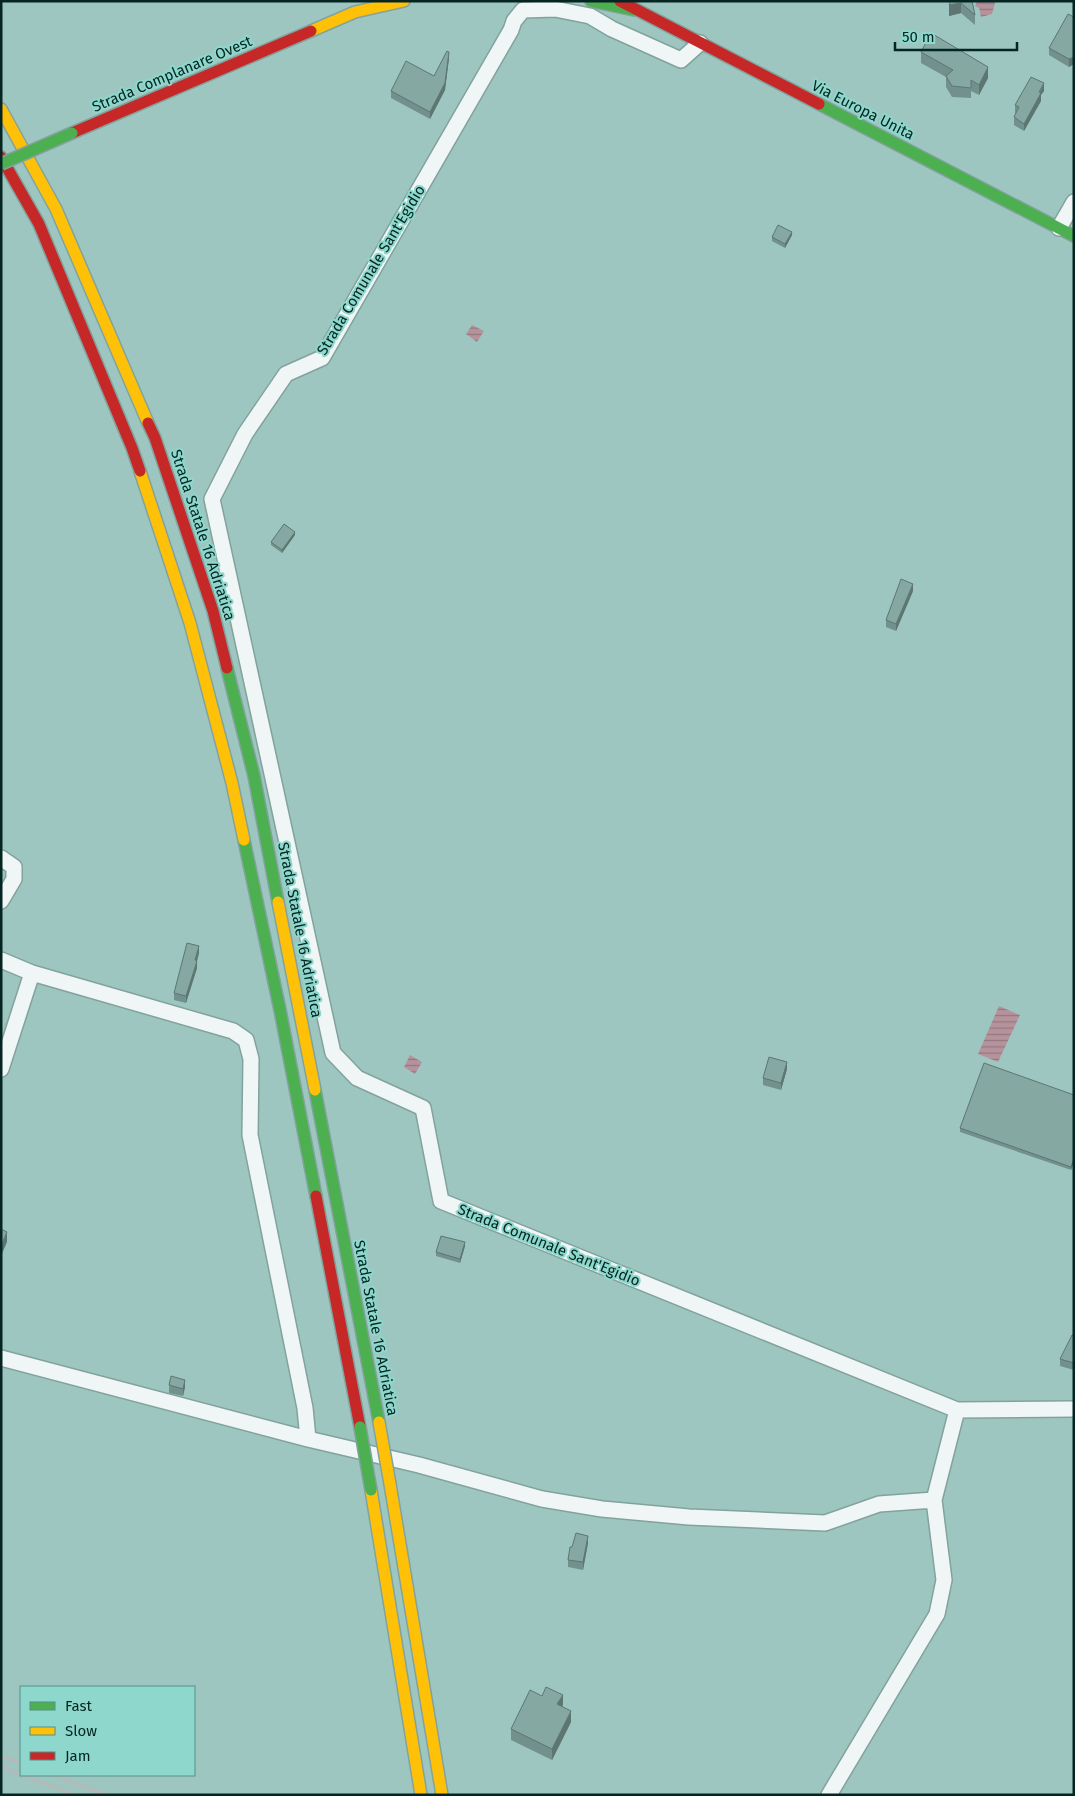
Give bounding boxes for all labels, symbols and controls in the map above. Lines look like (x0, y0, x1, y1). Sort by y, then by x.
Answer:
scale bar (895, 20, 1018, 52)
text: 50 m (902, 28, 935, 46)
street label: Strada Complanare Ovest (89, 32, 255, 116)
street label: Via Europa Unita (809, 76, 917, 144)
street label: Strada Comunale Sant'Egidio (313, 182, 429, 358)
street label: Strada Statale 16 Adriatica (167, 447, 239, 623)
street label: Strada Statale 16 Adriatica (274, 841, 326, 1019)
street label: Strada Comunale Sant'Egidio (455, 1200, 643, 1290)
street label: Strada Statale 16 Adriatica (350, 1239, 402, 1417)
legend (20, 1686, 195, 1776)
text: Fast (65, 1697, 92, 1715)
text: Slow (65, 1722, 97, 1740)
text: Jam (65, 1747, 91, 1765)

